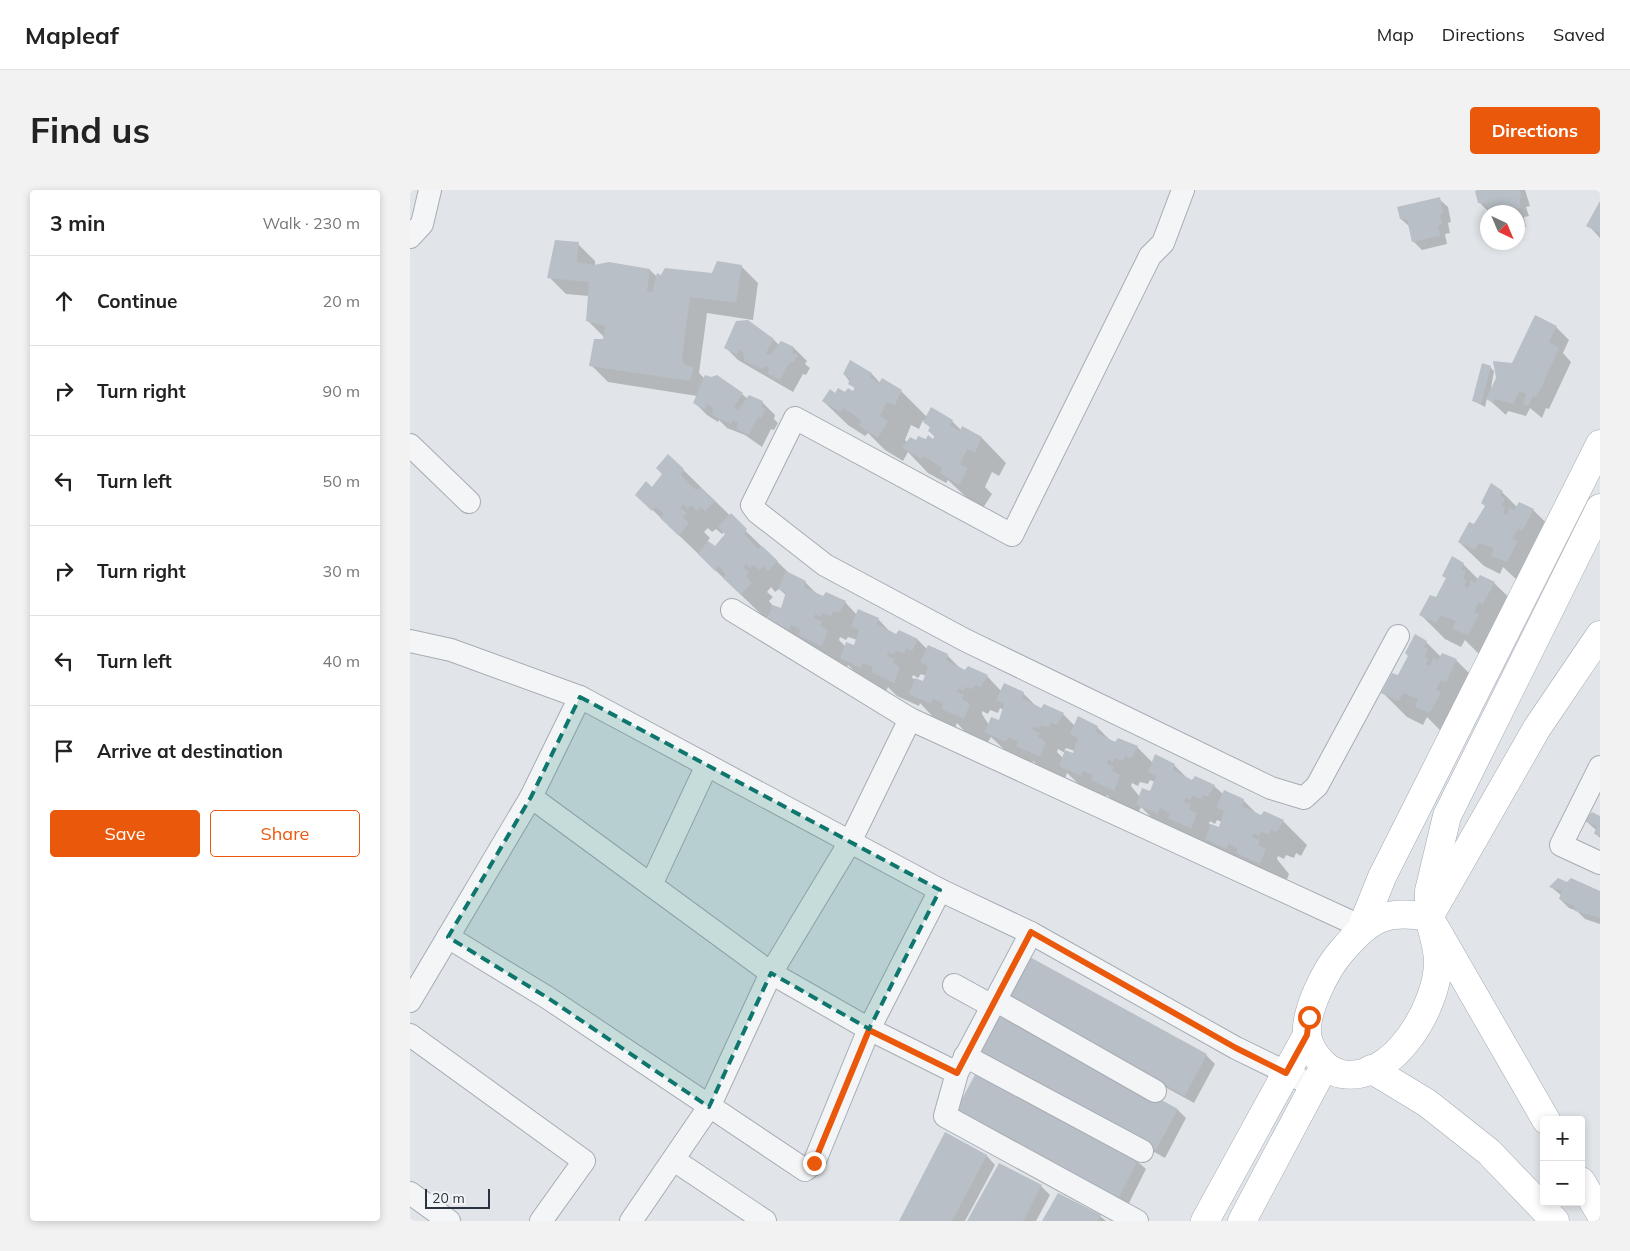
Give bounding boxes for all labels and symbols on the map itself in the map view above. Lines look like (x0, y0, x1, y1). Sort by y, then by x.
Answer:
north arrow (1480, 205, 1525, 250)
route start (1298, 1006, 1321, 1029)
route end (803, 1152, 826, 1175)
scale bar (425, 1186, 490, 1209)

